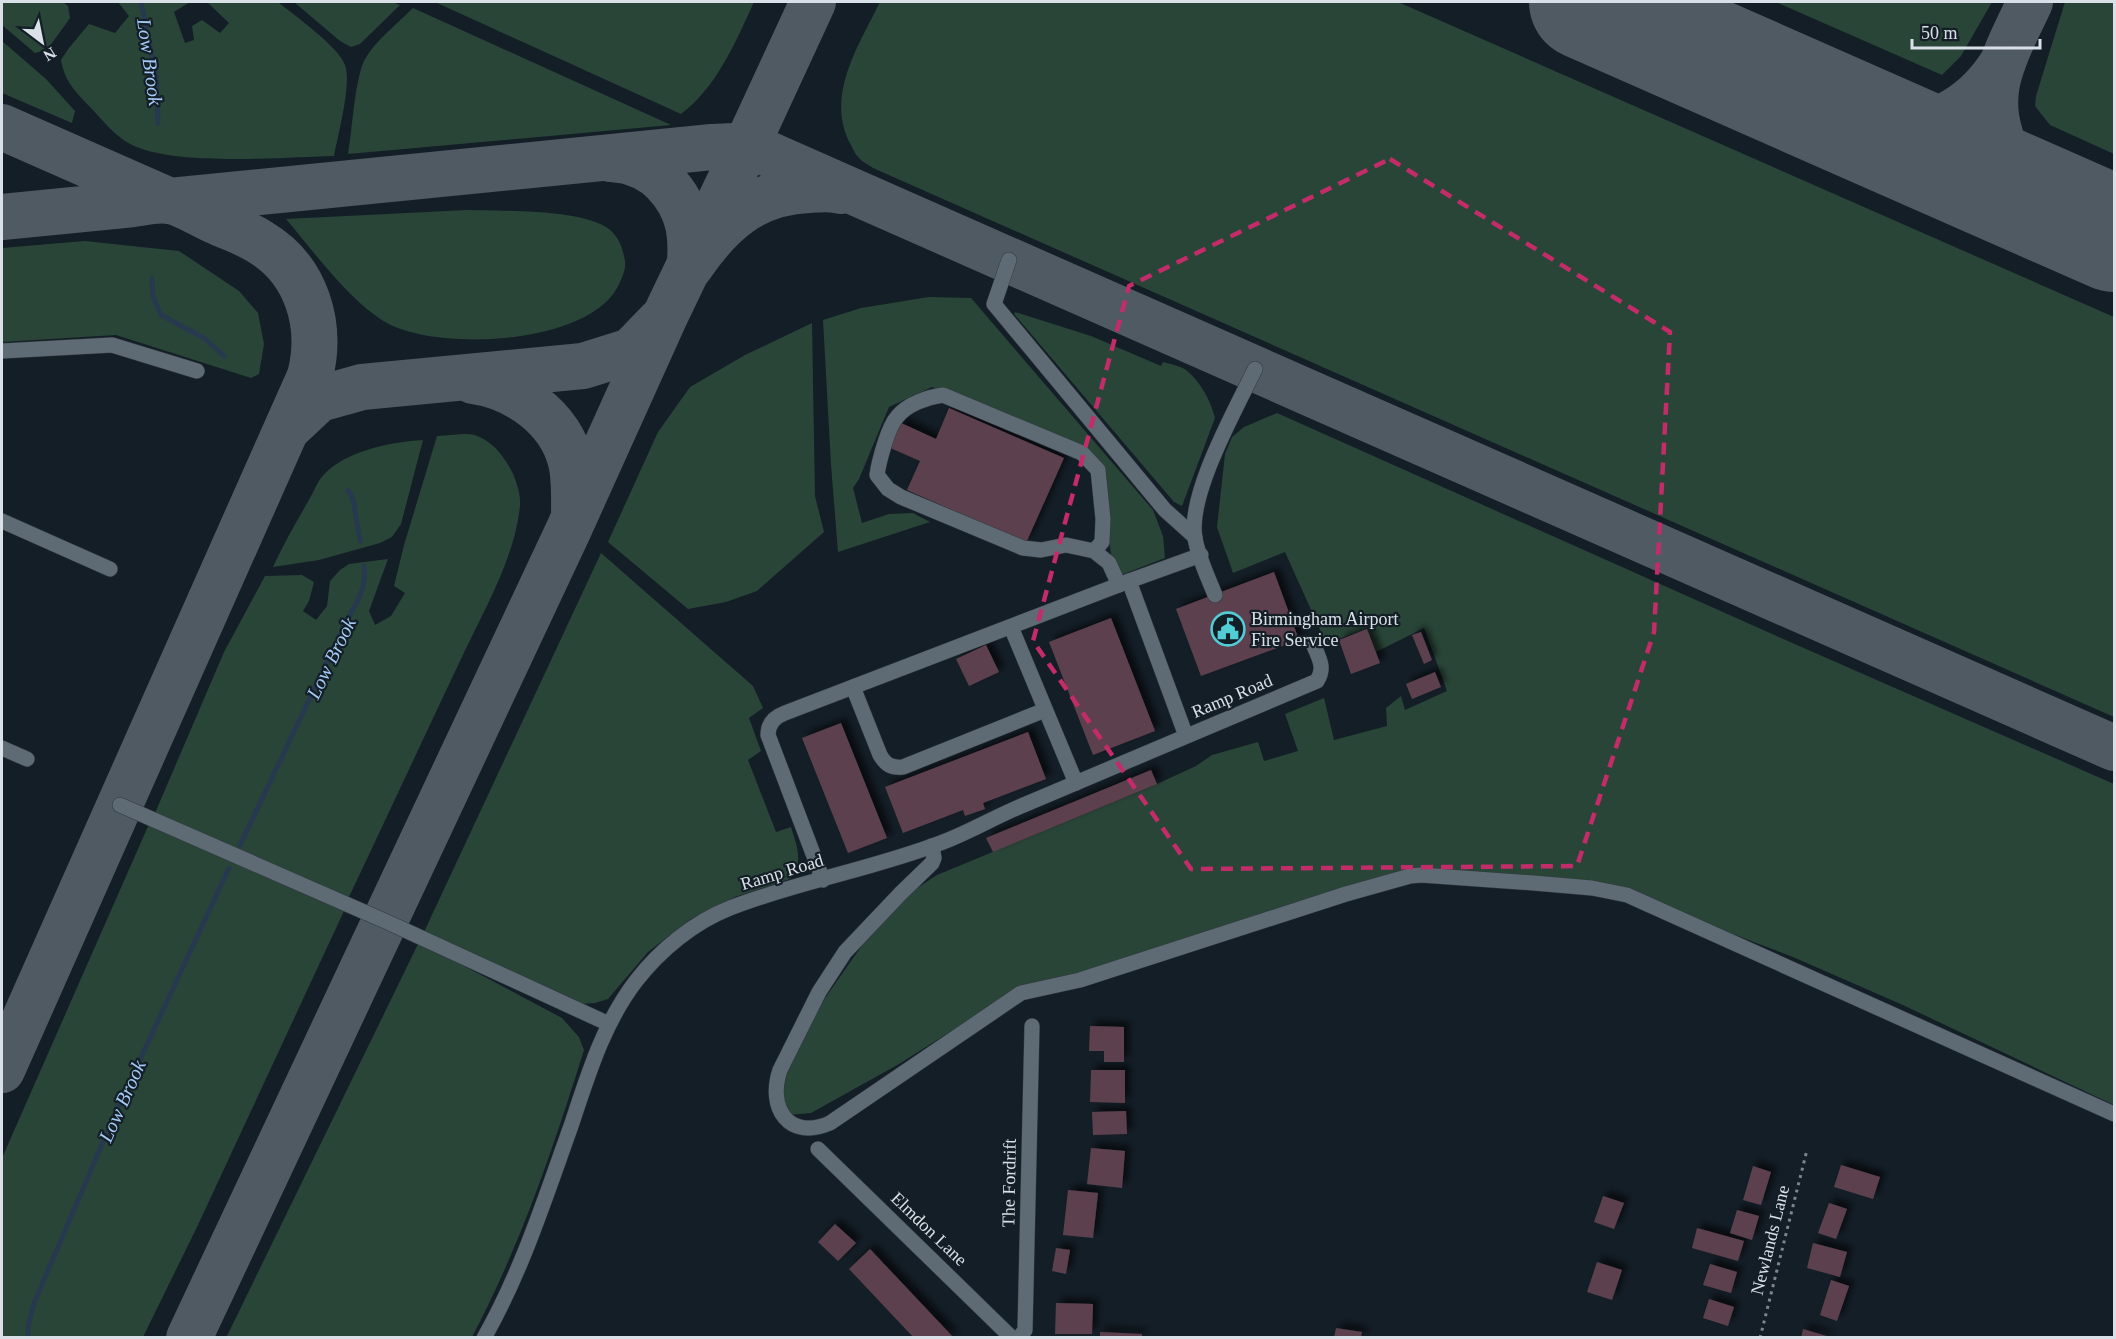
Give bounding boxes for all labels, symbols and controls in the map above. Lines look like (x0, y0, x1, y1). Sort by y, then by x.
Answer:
north arrow (12, 12, 72, 72)
scale bar (1912, 12, 2040, 50)
water label: Low Brook (133, 16, 167, 108)
text: 50 m (1921, 23, 1958, 43)
text: N (40, 44, 59, 65)
place label: Birmingham Airport Fire Service (1251, 609, 1399, 650)
public building icon: Birmingham Airport Fire Service (1210, 611, 1246, 647)
water label: Low Brook (301, 613, 361, 703)
street label: Ramp Road (1189, 670, 1275, 722)
street label: Ramp Road (738, 850, 826, 894)
water label: Low Brook (94, 1055, 150, 1146)
street label: The Fordrift (998, 1139, 1020, 1227)
street label: Newlands Lane (1747, 1183, 1793, 1297)
street label: Elmdon Lane (887, 1188, 971, 1270)

